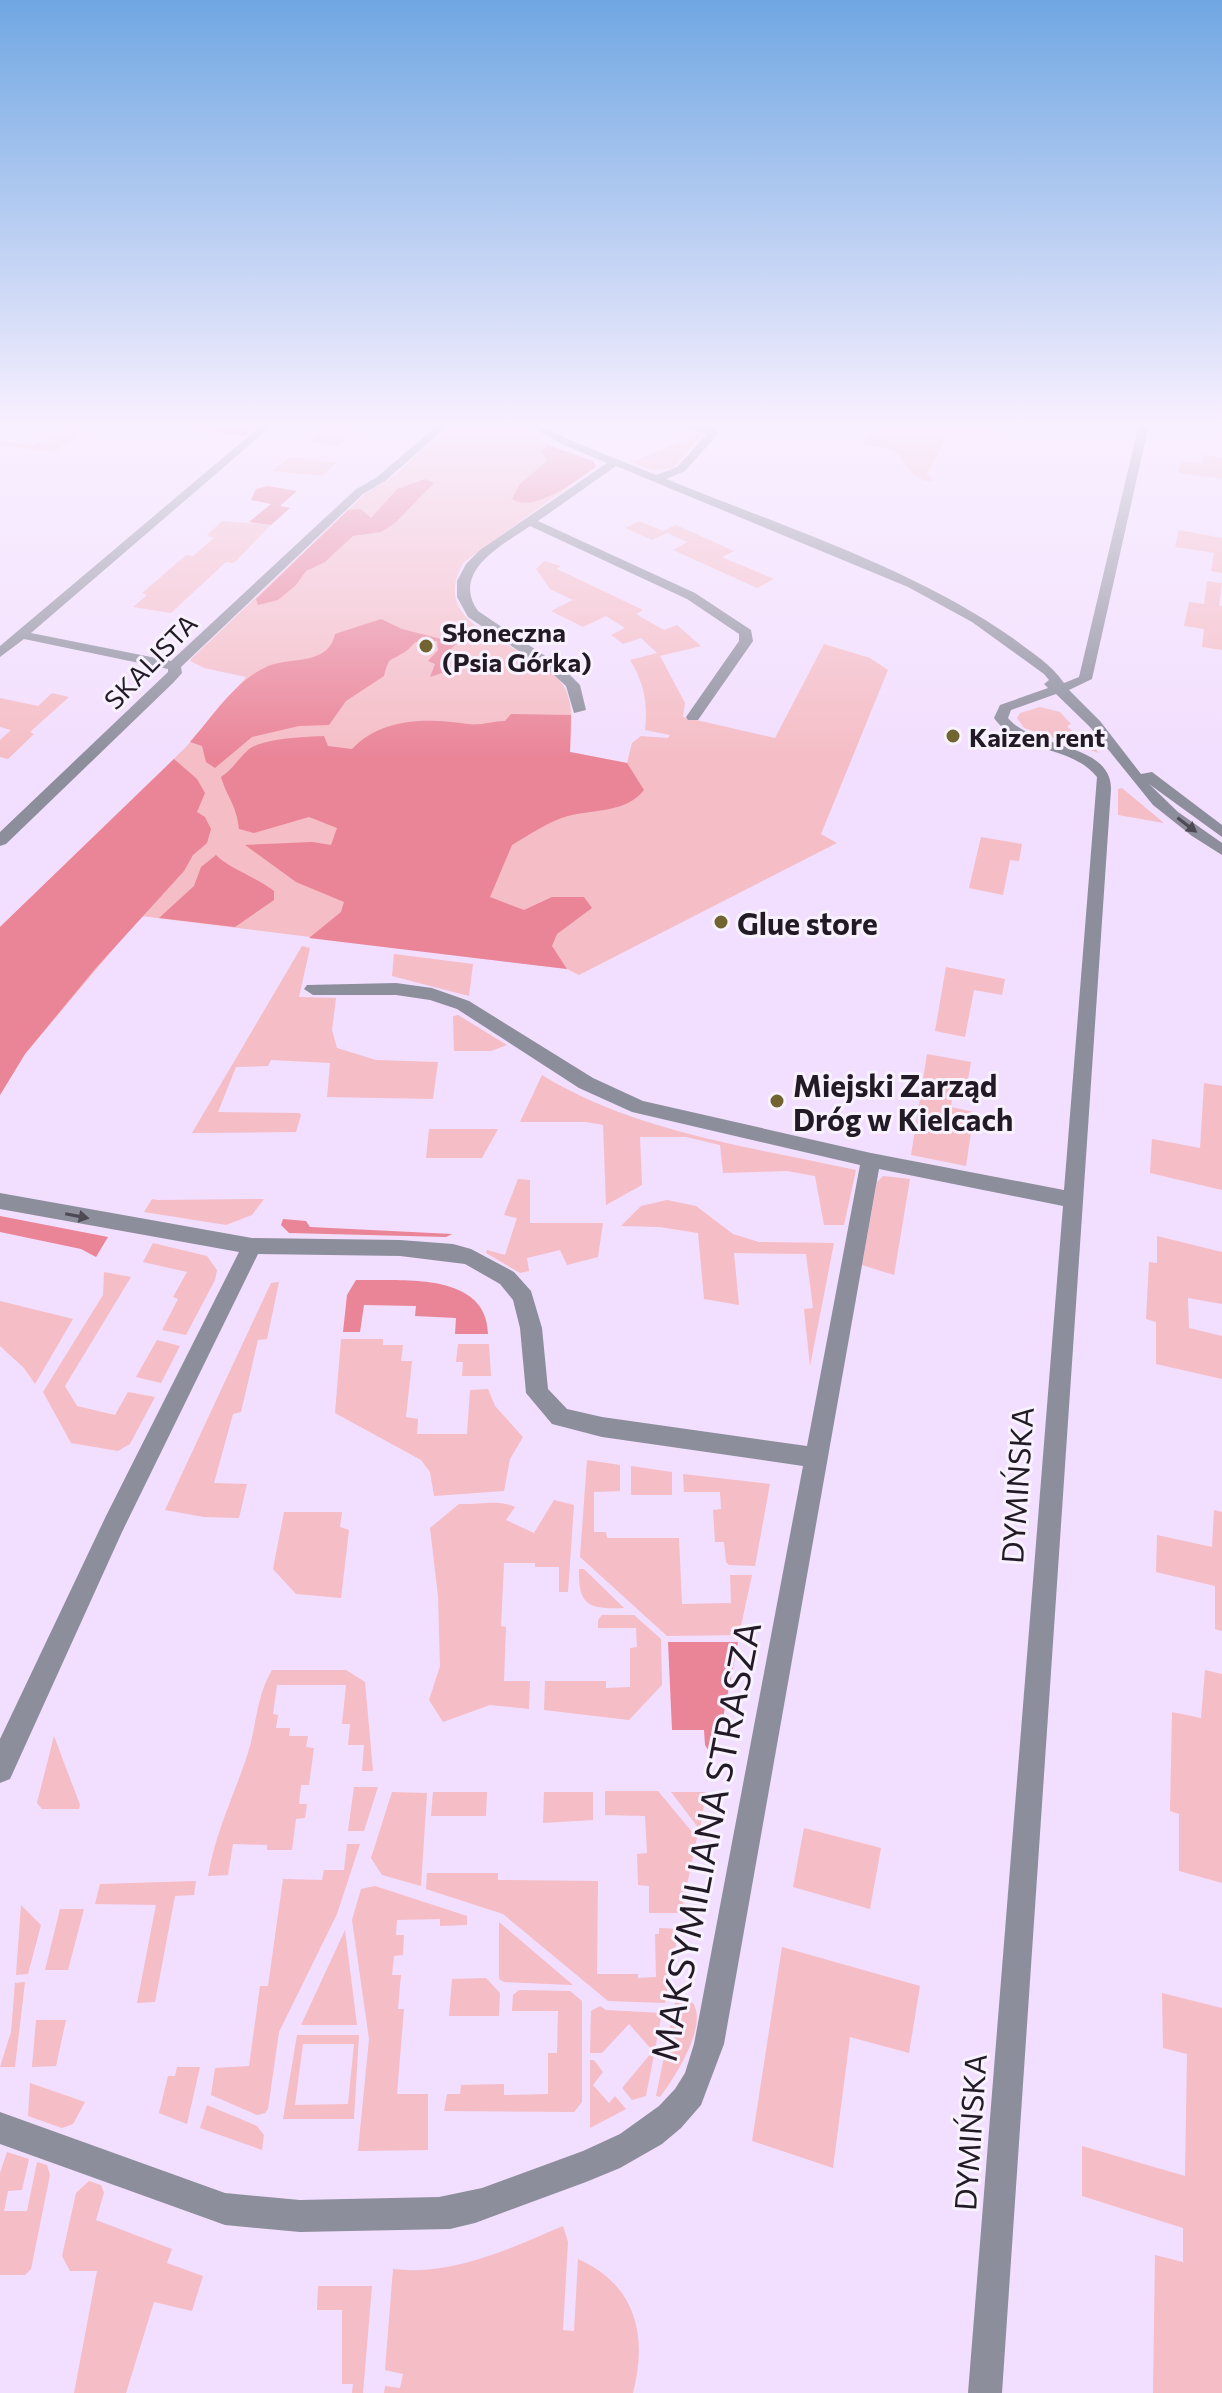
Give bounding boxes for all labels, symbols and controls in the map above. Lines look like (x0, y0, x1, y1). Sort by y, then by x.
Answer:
street label: SKALISTA (97, 607, 203, 715)
place label: Słoneczna (Psia Górka) (442, 616, 592, 677)
marker: Słoneczna (Psia Górka) (417, 637, 435, 655)
place label: Kaizen rent (969, 721, 1105, 752)
marker: Kaizen rent (944, 727, 962, 745)
one-way arrow (1176, 816, 1197, 832)
place label: Glue store (737, 904, 878, 941)
marker: Glue store (712, 913, 730, 931)
place label: Miejski Zarząd Dróg w Kielcach (793, 1066, 1013, 1137)
marker: Miejski Zarząd Dróg w Kielcach (768, 1092, 786, 1110)
one-way arrow (64, 1210, 89, 1222)
street label: DYMIŃSKA (992, 1405, 1040, 1565)
street label: MAKSYMILIANA STRASZA (640, 1617, 768, 2065)
street label: DYMIŃSKA (945, 2052, 993, 2212)

